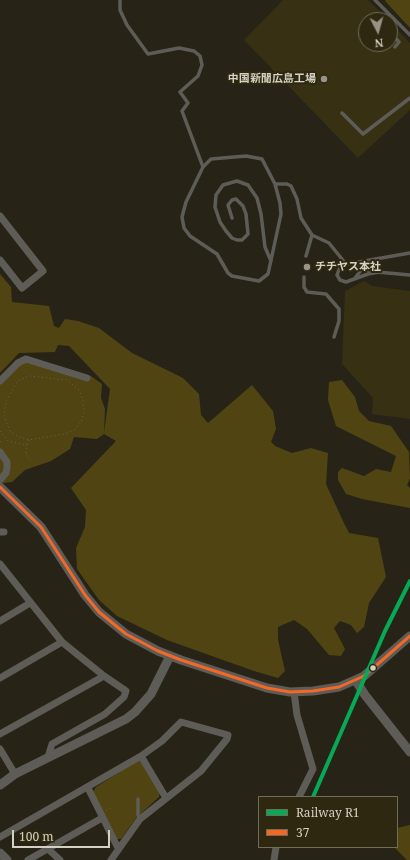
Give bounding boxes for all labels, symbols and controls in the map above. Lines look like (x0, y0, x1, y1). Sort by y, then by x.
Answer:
north arrow (358, 12, 398, 52)
text: N (374, 36, 384, 51)
place label: 中国新聞広島工場 (228, 72, 316, 86)
marker: 中国新聞広島工場 (319, 74, 329, 84)
place label: チチヤス本社 (315, 260, 381, 274)
marker: チチヤス本社 (302, 262, 312, 272)
unlabelled marker (368, 663, 378, 673)
legend (258, 796, 398, 848)
text: Railway R1 (296, 804, 360, 821)
scale bar (14, 822, 112, 848)
text: 37 (296, 824, 309, 841)
text: 100 m (19, 828, 54, 845)

